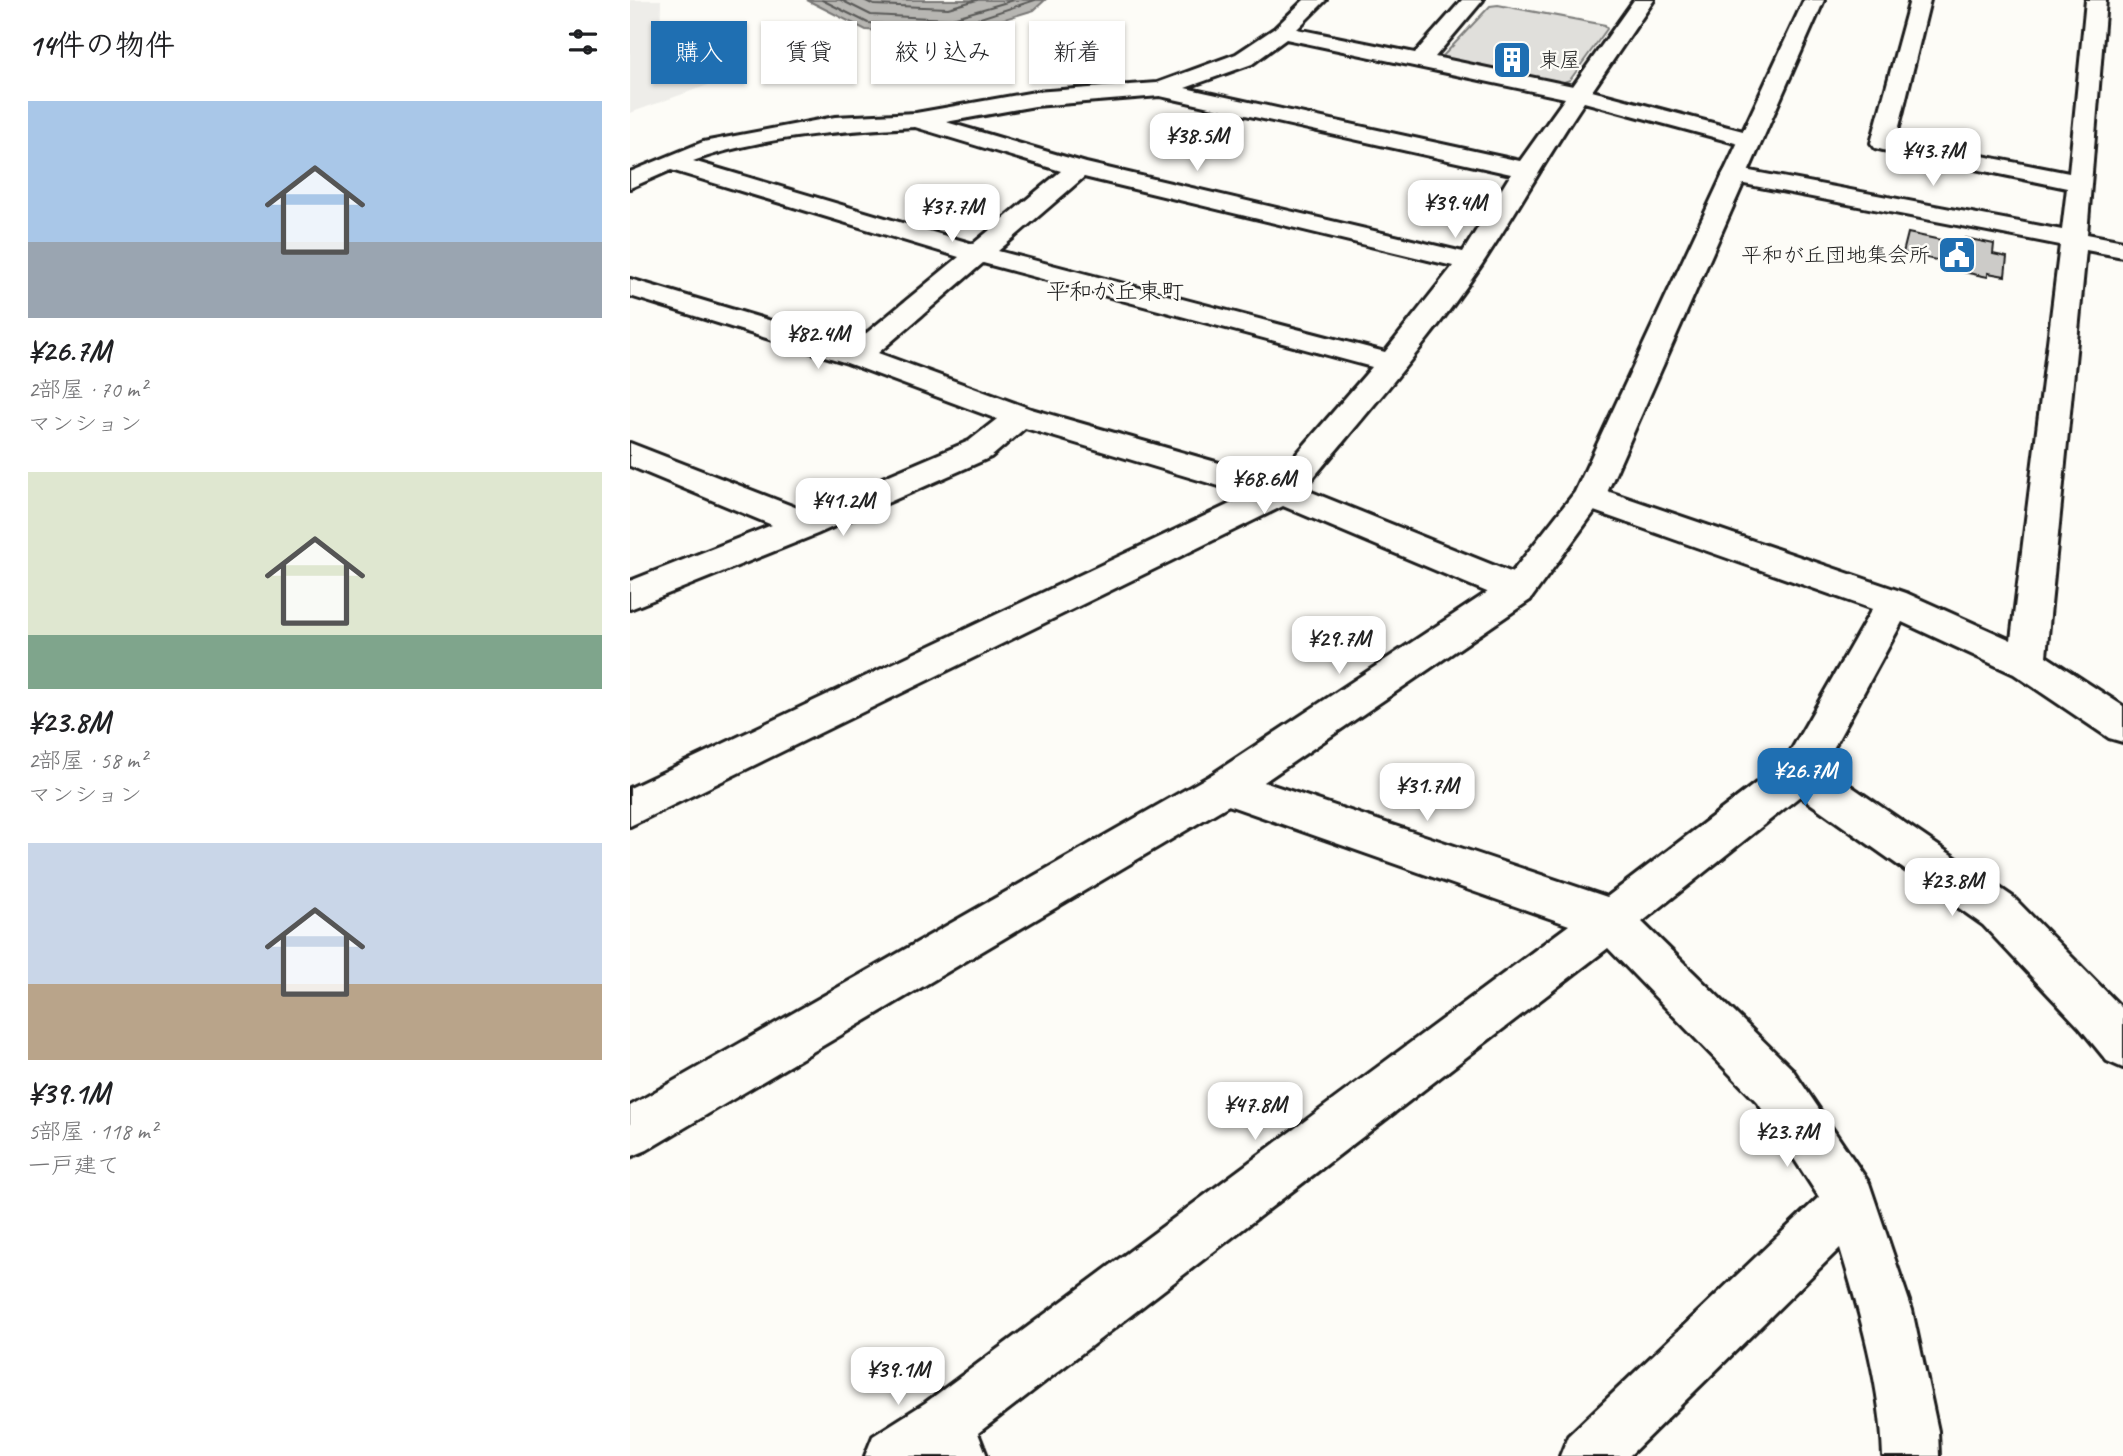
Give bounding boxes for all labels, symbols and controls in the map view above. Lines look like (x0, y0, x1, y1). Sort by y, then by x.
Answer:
chip: 購入 (651, 21, 747, 84)
chip: 賃貸 (761, 21, 857, 84)
chip: 絞り込み (871, 21, 1015, 84)
chip: 新着 (1029, 21, 1125, 84)
icon: filters (564, 23, 602, 61)
text: 14件の物件 (28, 26, 175, 64)
building icon: 東屋 (1491, 39, 1533, 81)
place label: 東屋 (1539, 47, 1581, 73)
pin: ¥38.5M (1140, 114, 1254, 173)
text: ¥38.5M (1166, 121, 1228, 150)
pin: ¥43.7M (1876, 128, 1990, 188)
text: ¥43.7M (1902, 136, 1964, 165)
icon: home (252, 147, 378, 273)
pin: ¥39.4M (1398, 180, 1512, 240)
pin: ¥37.7M (895, 184, 1009, 244)
text: ¥39.4M (1424, 188, 1486, 217)
text: ¥37.7M (921, 192, 983, 221)
public building icon: 平和が丘団地集会所 (1936, 234, 1978, 276)
place label: 平和が丘団地集会所 (1741, 242, 1930, 268)
district label: 平和が丘東町 (1046, 277, 1184, 306)
pin: ¥82.4M (761, 312, 875, 371)
text: ¥82.4M (787, 319, 849, 348)
text: ¥26.7M (28, 332, 110, 370)
text: 2部屋 · 70 m² (28, 375, 146, 404)
text: マンション (28, 409, 142, 438)
pin: ¥68.6M (1207, 456, 1321, 516)
text: ¥68.6M (1232, 464, 1296, 493)
pin: ¥41.2M (786, 478, 900, 538)
text: ¥41.2M (812, 486, 874, 515)
icon: home (252, 518, 378, 644)
pin: ¥29.7M (1282, 616, 1396, 676)
text: ¥29.7M (1308, 624, 1370, 653)
text: ¥23.8M (28, 703, 110, 741)
text: 2部屋 · 58 m² (28, 746, 146, 775)
pin: ¥26.7M (1748, 748, 1862, 808)
text: ¥26.7M (1773, 756, 1837, 785)
pin: ¥31.7M (1370, 764, 1484, 823)
text: ¥31.7M (1396, 771, 1458, 800)
text: マンション (28, 780, 142, 809)
pin: ¥23.8M (1895, 858, 2009, 918)
text: ¥23.8M (1921, 866, 1983, 895)
icon: home (252, 889, 378, 1015)
text: ¥39.1M (28, 1074, 109, 1112)
pin: ¥47.8M (1198, 1082, 1312, 1142)
text: ¥47.8M (1224, 1090, 1286, 1119)
pin: ¥23.7M (1730, 1110, 1844, 1169)
text: 5部屋 · 118 m² (28, 1117, 157, 1146)
text: ¥23.7M (1756, 1117, 1818, 1146)
text: 一戸建て (28, 1151, 120, 1180)
pin: ¥39.1M (841, 1348, 955, 1407)
text: ¥39.1M (867, 1355, 929, 1384)

